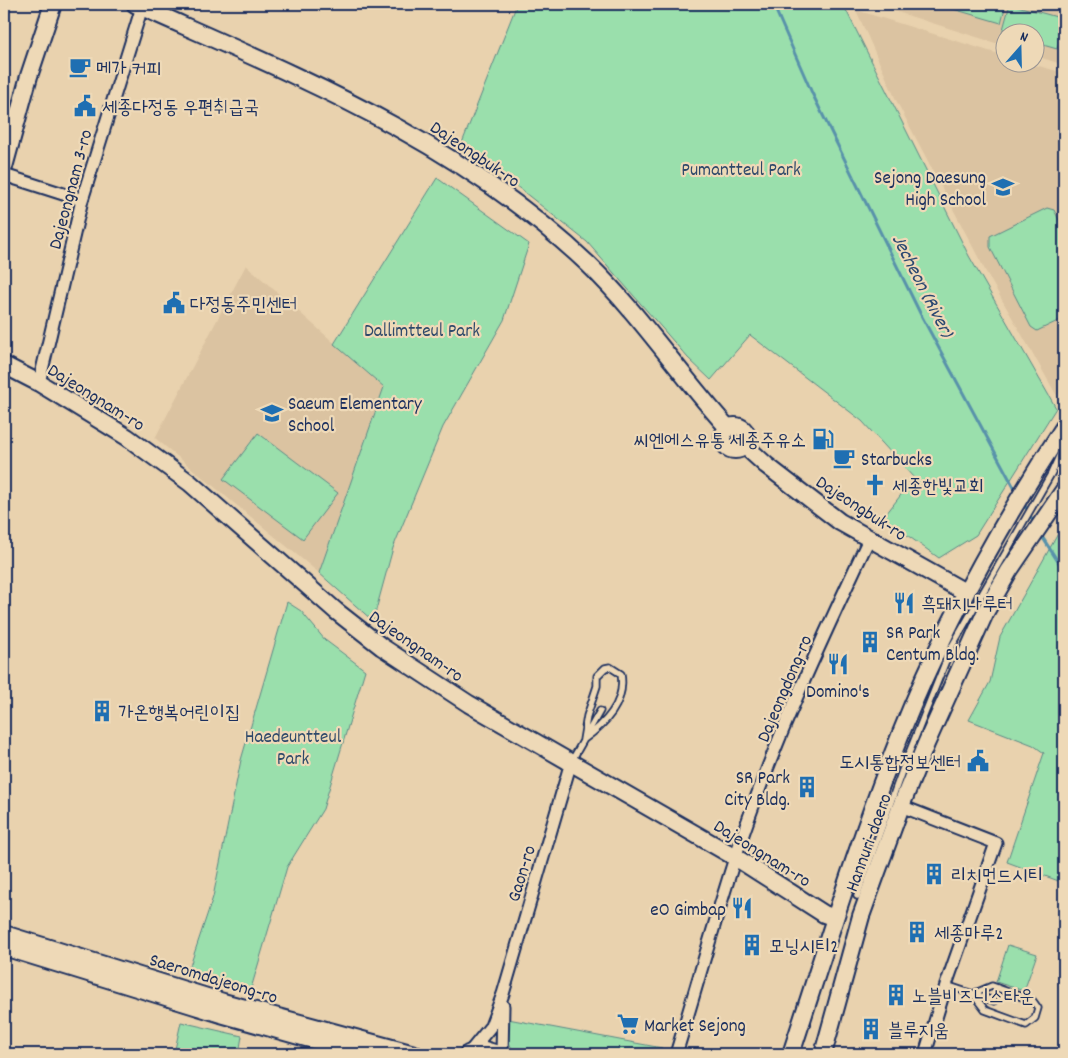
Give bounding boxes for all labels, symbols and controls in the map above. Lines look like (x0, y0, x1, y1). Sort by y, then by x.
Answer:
north arrow (996, 22, 1046, 72)
text: N (1017, 27, 1031, 48)
cafe icon: 메가 커피 (67, 54, 93, 80)
place label: 메가 커피 (96, 57, 162, 84)
public building icon: 세종다정동 우편취급국 (72, 93, 98, 119)
place label: 세종다정동 우편취급국 (102, 96, 259, 123)
street label: Dajeongbuk-ro (423, 116, 525, 196)
street label: Dajeongnam 3-ro (43, 127, 101, 253)
park label: Pumantteul Park (681, 158, 801, 185)
place label: Sejong Daesung High School (874, 166, 986, 215)
school or university icon: Sejong Daesung High School (990, 174, 1016, 200)
water label: Jecheon (River) (883, 230, 960, 345)
public building icon: 다정동주민센터 (161, 290, 187, 316)
place label: 다정동주민센터 (190, 293, 297, 320)
park label: Dallimtteul Park (364, 319, 480, 346)
street label: Dajeongnam-ro (41, 358, 149, 440)
place label: Saeum Elementary School (288, 392, 422, 441)
school or university icon: Saeum Elementary School (259, 400, 285, 426)
fuel station icon: 씨엔에스유통 세종주유소 (810, 426, 836, 452)
place label: 씨엔에스유통 세종주유소 (633, 429, 806, 456)
cafe icon: Starbucks (831, 445, 857, 471)
place label: Starbucks (861, 448, 932, 475)
street label: Dajeongbuk-ro (809, 470, 911, 550)
church icon: 세종한빛교회 (862, 472, 888, 498)
place label: 세종한빛교회 (892, 475, 984, 502)
restaurant icon: 흑돼지나루터 (891, 590, 917, 616)
place label: 흑돼지나루터 (921, 593, 1013, 620)
street label: Dajeongnam-ro (362, 605, 468, 691)
place label: SR Park Centum Bldg. (886, 621, 979, 670)
building icon: SR Park Centum Bldg. (857, 629, 883, 655)
street label: Dajeongdong-ro (752, 632, 821, 747)
restaurant icon: Domino's (825, 651, 851, 677)
place label: Domino's (806, 680, 870, 707)
building icon: 가온행복어린이집 (89, 698, 115, 724)
place label: 가온행복어린이집 (118, 701, 240, 728)
park label: Haedeuntteul Park (245, 725, 342, 774)
public building icon: 도시통합정보센터 (965, 748, 991, 774)
place label: 도시통합정보센터 (839, 751, 961, 778)
place label: SR Park City Bldg. (724, 766, 790, 815)
building icon: SR Park City Bldg. (794, 774, 820, 800)
street label: Hannuri-daero (840, 790, 901, 896)
street label: Dajeongnam-ro (707, 814, 815, 896)
street label: Gaon-ro (502, 842, 545, 906)
building icon: 리치먼드시티 (921, 861, 947, 887)
place label: 리치먼드시티 (951, 864, 1043, 891)
restaurant icon: eO Gimbap (729, 895, 755, 921)
place label: eO Gimbap (650, 898, 726, 925)
building icon: 세종마루2 (904, 919, 930, 945)
place label: 세종마루2 (934, 922, 1003, 949)
building icon: 모닝시티2 (739, 932, 765, 958)
place label: 모닝시티2 (769, 935, 838, 962)
street label: Saeromdajeong-ro (145, 948, 280, 1013)
building icon: 노블비즈니스타운 (883, 982, 909, 1008)
place label: 노블비즈니스타운 (912, 985, 1034, 1012)
supermarket icon: Market Sejong (615, 1011, 641, 1037)
place label: Market Sejong (644, 1014, 746, 1041)
building icon: 블루지움 (858, 1016, 884, 1042)
place label: 블루지움 (888, 1019, 949, 1046)

